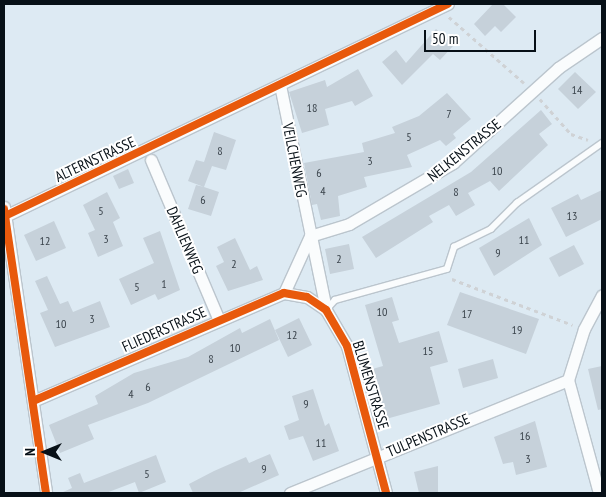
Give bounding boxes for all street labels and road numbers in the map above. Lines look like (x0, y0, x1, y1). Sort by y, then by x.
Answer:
street label: NELKENSTRASSE (424, 115, 504, 185)
street label: VEILCHENWEG (279, 121, 311, 199)
street label: ALTERNSTRASSE (52, 133, 138, 185)
street label: DAHLIENWEG (163, 204, 207, 276)
street label: FLIEDERSTRASSE (119, 302, 209, 356)
street label: BLUMENSTRASSE (349, 339, 393, 431)
street label: TULPENSTRASSE (384, 409, 472, 461)

